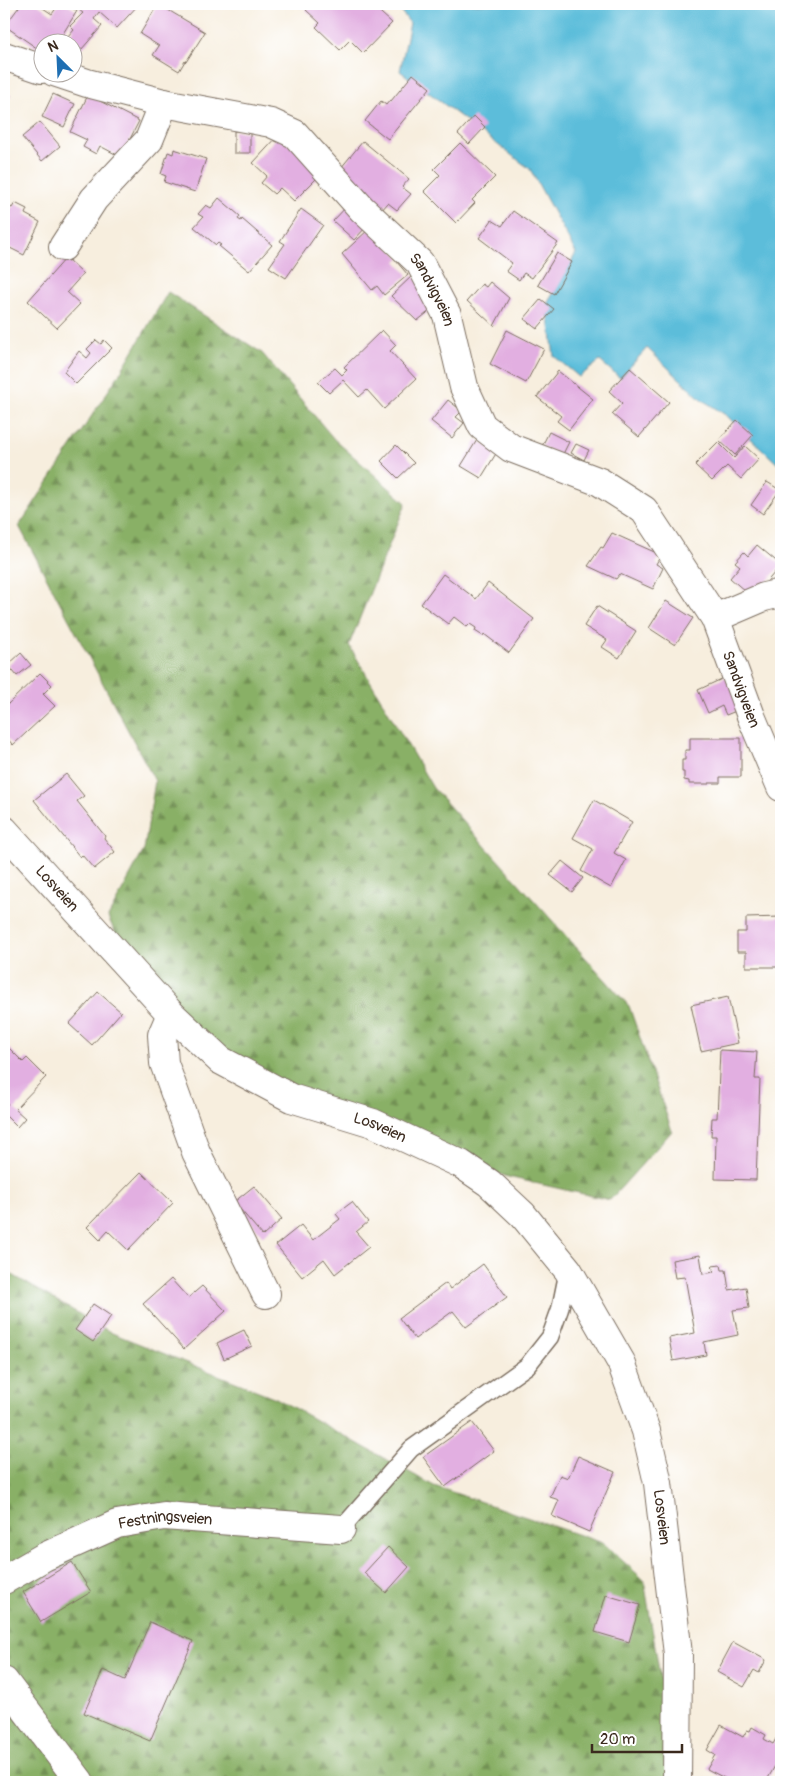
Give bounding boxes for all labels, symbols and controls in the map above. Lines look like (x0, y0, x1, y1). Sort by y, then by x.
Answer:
north arrow (32, 32, 82, 82)
text: N (45, 37, 61, 56)
street label: Sandvigveien (406, 249, 459, 328)
street label: Sandvigveien (718, 648, 764, 731)
street label: Losveien (31, 861, 83, 916)
street label: Losveien (351, 1108, 410, 1147)
street label: Losveien (649, 1488, 675, 1546)
street label: Festningsveien (117, 1506, 213, 1533)
scale bar (592, 1721, 682, 1753)
text: 20 m (600, 1730, 635, 1749)

